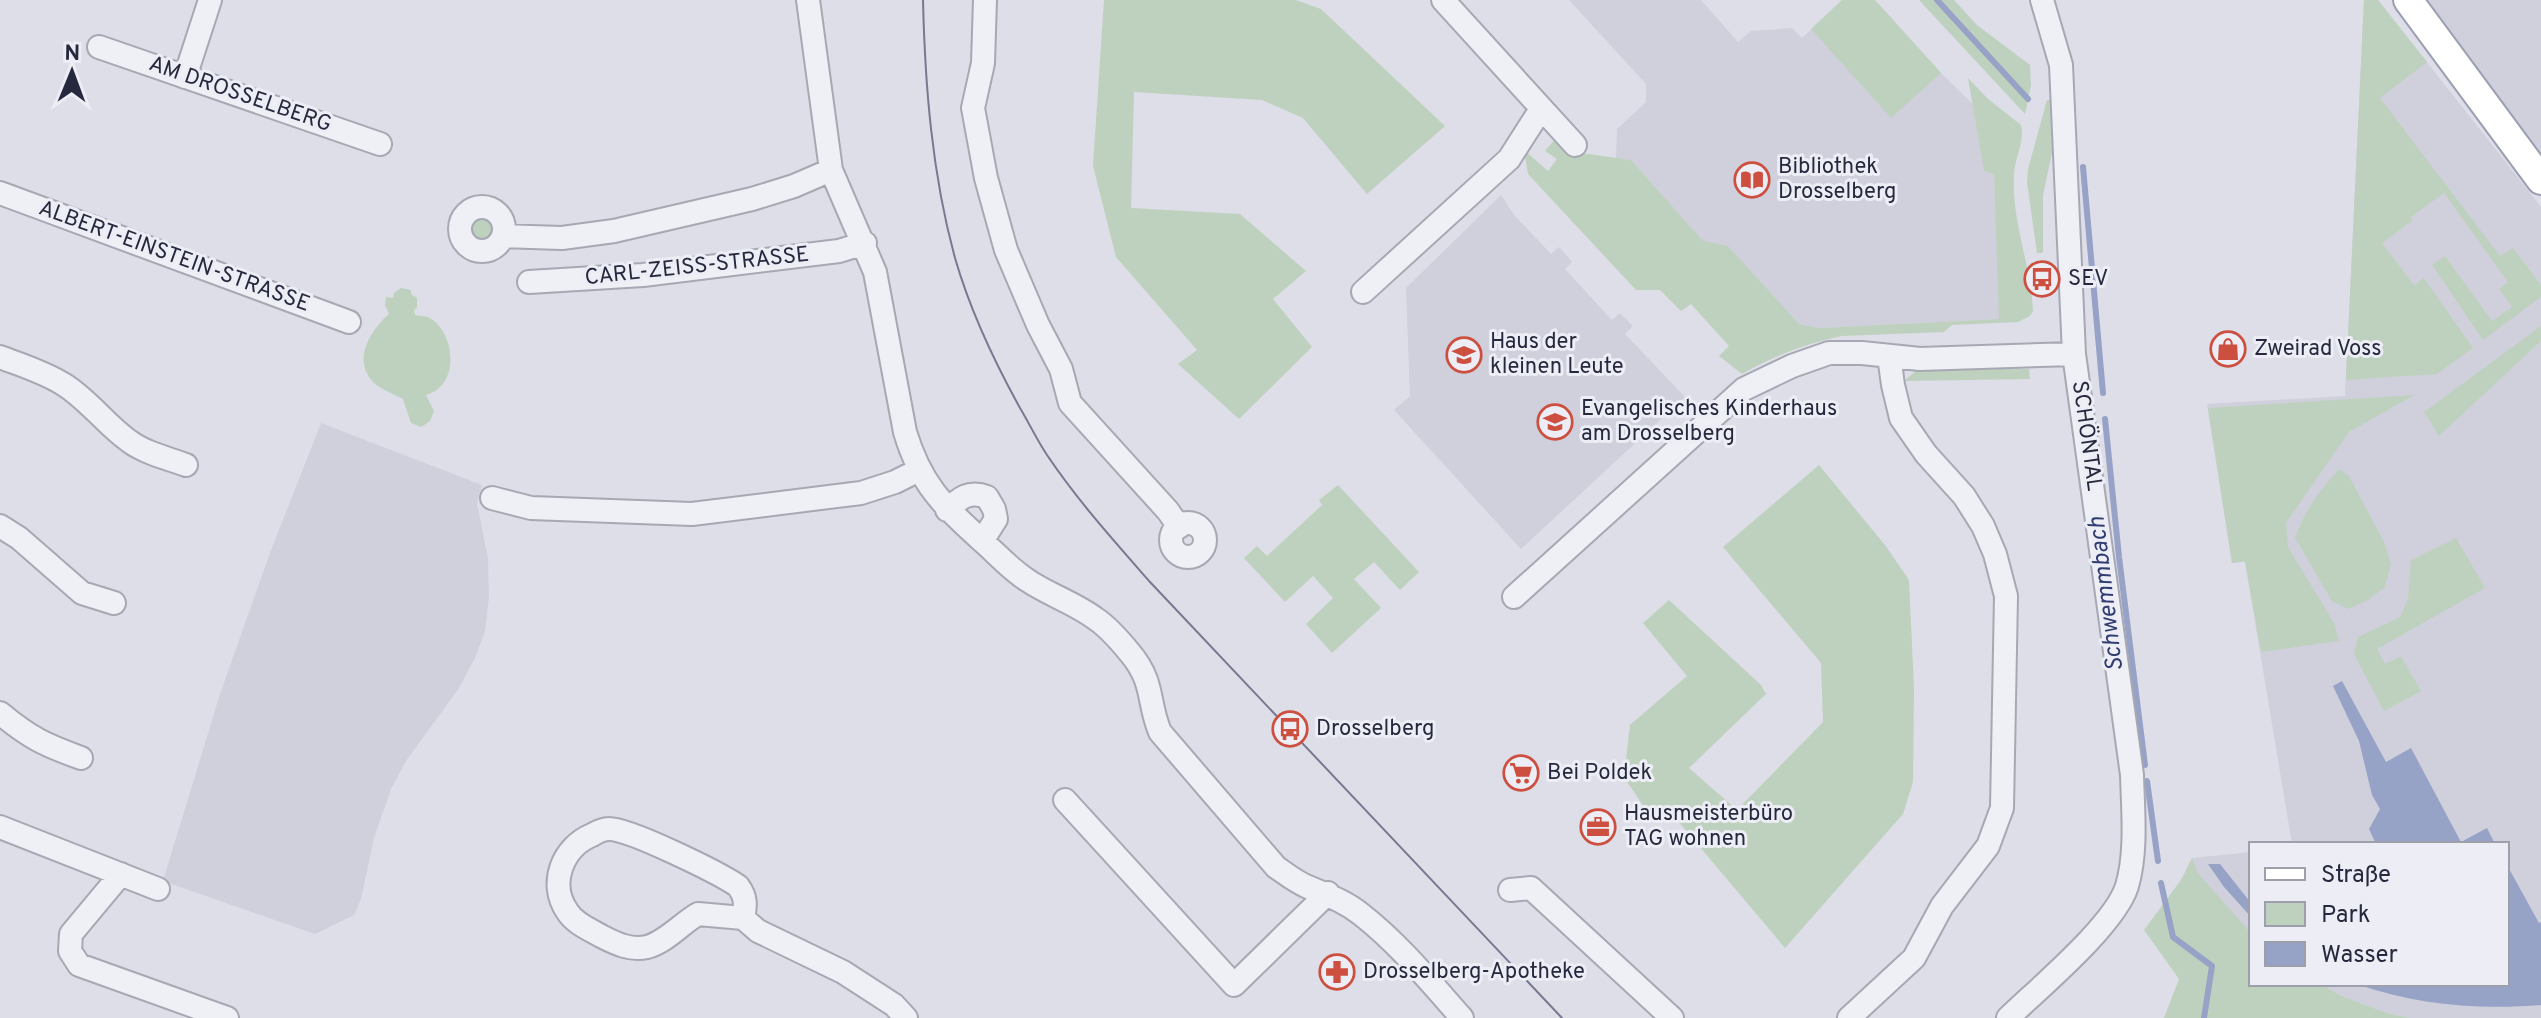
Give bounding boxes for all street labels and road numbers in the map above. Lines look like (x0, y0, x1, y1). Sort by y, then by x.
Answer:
street label: AM DROSSELBERG (145, 51, 335, 139)
street label: ALBERT-EINSTEIN-STRASSE (35, 195, 313, 319)
street label: CARL-ZEISS-STRASSE (583, 242, 811, 292)
street label: SCHÖNTAL (2065, 379, 2109, 493)

